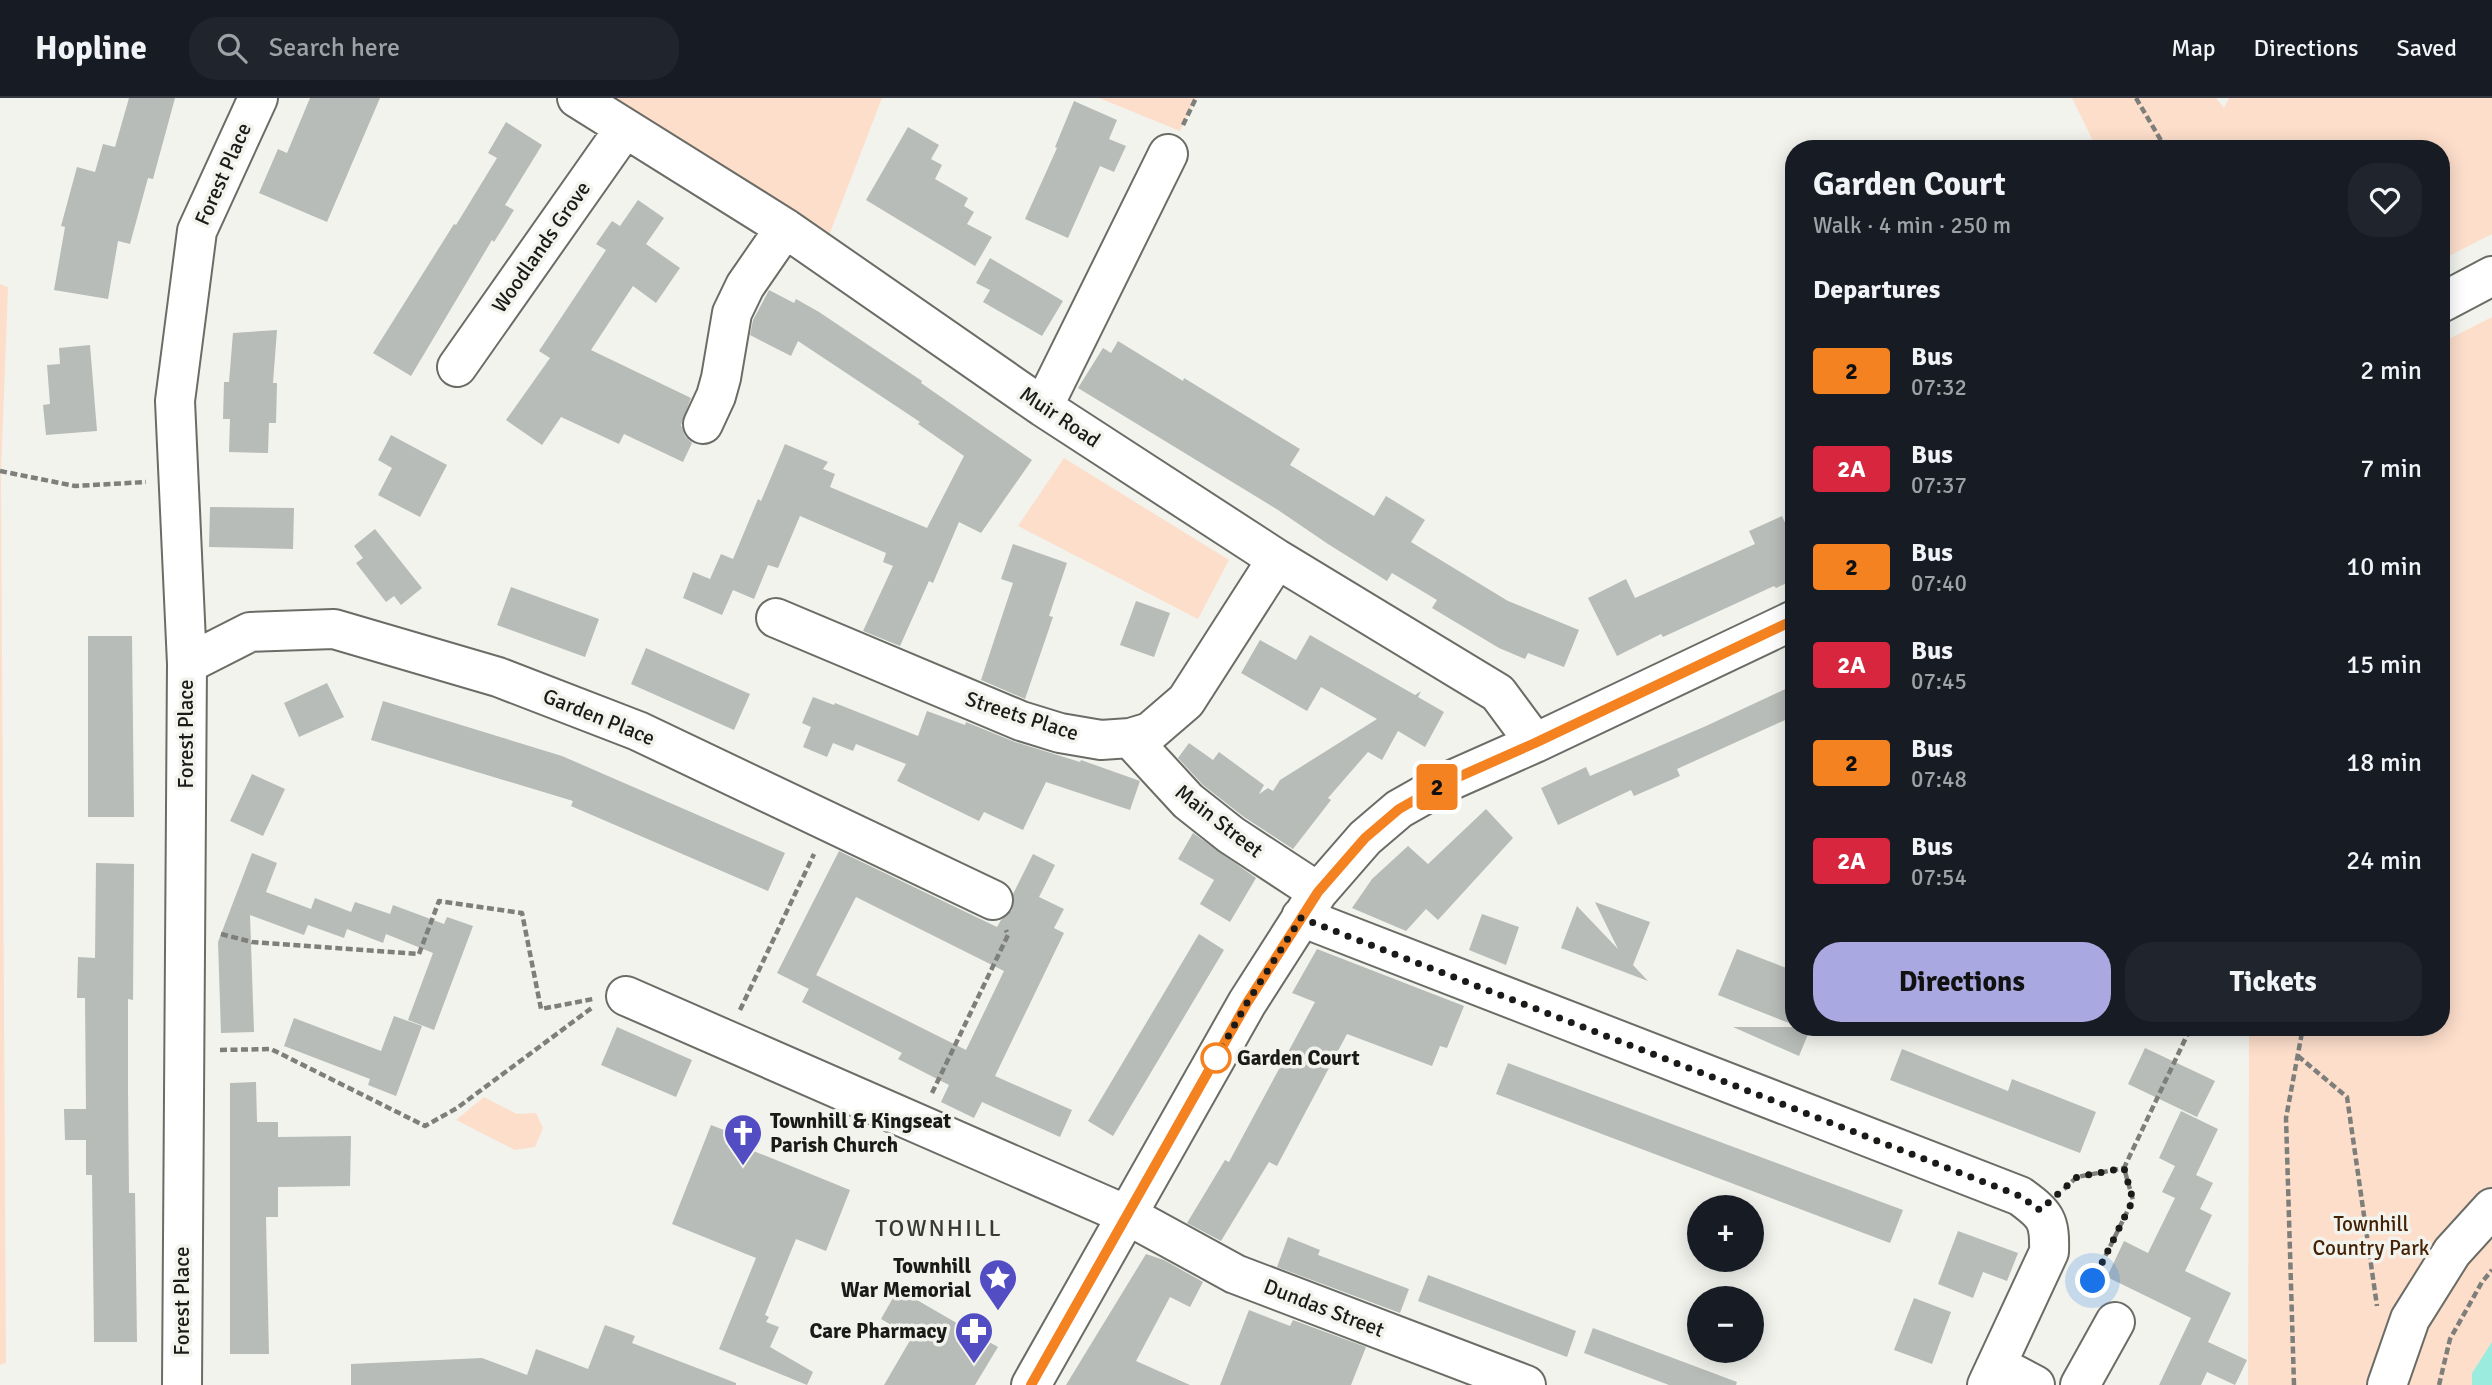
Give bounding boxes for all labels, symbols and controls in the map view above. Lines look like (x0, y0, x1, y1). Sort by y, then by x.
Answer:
search box (189, 17, 679, 80)
text: Hopline (35, 28, 147, 69)
icon: search (213, 29, 251, 67)
text: Search here (269, 32, 400, 64)
text: Map (2171, 33, 2216, 63)
text: Directions (2254, 33, 2359, 63)
text: Saved (2397, 33, 2457, 63)
street label: Forest Place (189, 119, 257, 229)
button: heart (2348, 163, 2422, 237)
text: Garden Court (1813, 164, 2006, 205)
street label: Woodlands Grove (486, 176, 596, 318)
text: Walk · 4 min · 250 m (1813, 211, 2011, 240)
text: Departures (1813, 274, 1940, 306)
text: Bus (1911, 341, 1953, 373)
text: 2 min (2360, 355, 2422, 387)
text: 2 (1845, 356, 1858, 386)
text: 07:32 (1911, 373, 1967, 402)
street label: Muir Road (1015, 381, 1105, 453)
text: Bus (1911, 439, 1953, 471)
text: 7 min (2360, 453, 2422, 485)
text: 2A (1837, 454, 1866, 484)
text: 07:37 (1911, 471, 1967, 500)
text: Bus (1911, 537, 1953, 569)
text: 10 min (2346, 551, 2422, 583)
text: 2 (1845, 552, 1858, 582)
text: 07:40 (1911, 569, 1967, 598)
text: Bus (1911, 635, 1953, 667)
text: 15 min (2346, 649, 2422, 681)
text: 2A (1837, 650, 1866, 680)
text: 07:45 (1911, 667, 1967, 696)
street label: Forest Place (173, 679, 199, 789)
street label: Garden Place (539, 683, 659, 751)
street label: Streets Place (962, 685, 1082, 747)
text: Bus (1911, 733, 1953, 765)
text: 18 min (2346, 747, 2422, 779)
text: 2 (1845, 748, 1858, 778)
line badge: 2 (1414, 764, 1460, 810)
text: 07:48 (1911, 765, 1967, 794)
text: 2 (1431, 772, 1443, 802)
street label: Main Street (1170, 779, 1268, 863)
text: Bus (1911, 831, 1953, 863)
text: 24 min (2346, 845, 2422, 877)
text: 2A (1837, 846, 1866, 876)
text: 07:54 (1911, 863, 1967, 892)
button: Directions (1813, 942, 2111, 1022)
button: Tickets (2125, 942, 2422, 1022)
marker: Garden Court (1201, 1043, 1231, 1073)
place label: Garden Court (1237, 1045, 1360, 1071)
place label: Townhill & Kingseat Parish Church (770, 1108, 951, 1158)
church icon: Townhill & Kingseat Parish Church (722, 1112, 764, 1167)
map controls (1687, 1195, 1764, 1363)
button: + (1687, 1195, 1764, 1272)
park label: Townhill Country Park (2313, 1211, 2430, 1261)
district label: TOWNHILL (875, 1213, 1003, 1243)
street label: Forest Place (169, 1246, 195, 1356)
place label: Townhill War Memorial (841, 1253, 971, 1303)
place icon: Townhill War Memorial (977, 1257, 1019, 1312)
your location (2075, 1263, 2110, 1298)
street label: Dundas Street (1260, 1273, 1388, 1343)
button: − (1687, 1286, 1764, 1363)
pharmacy icon: Care Pharmacy (953, 1310, 995, 1365)
place label: Care Pharmacy (809, 1318, 948, 1344)

